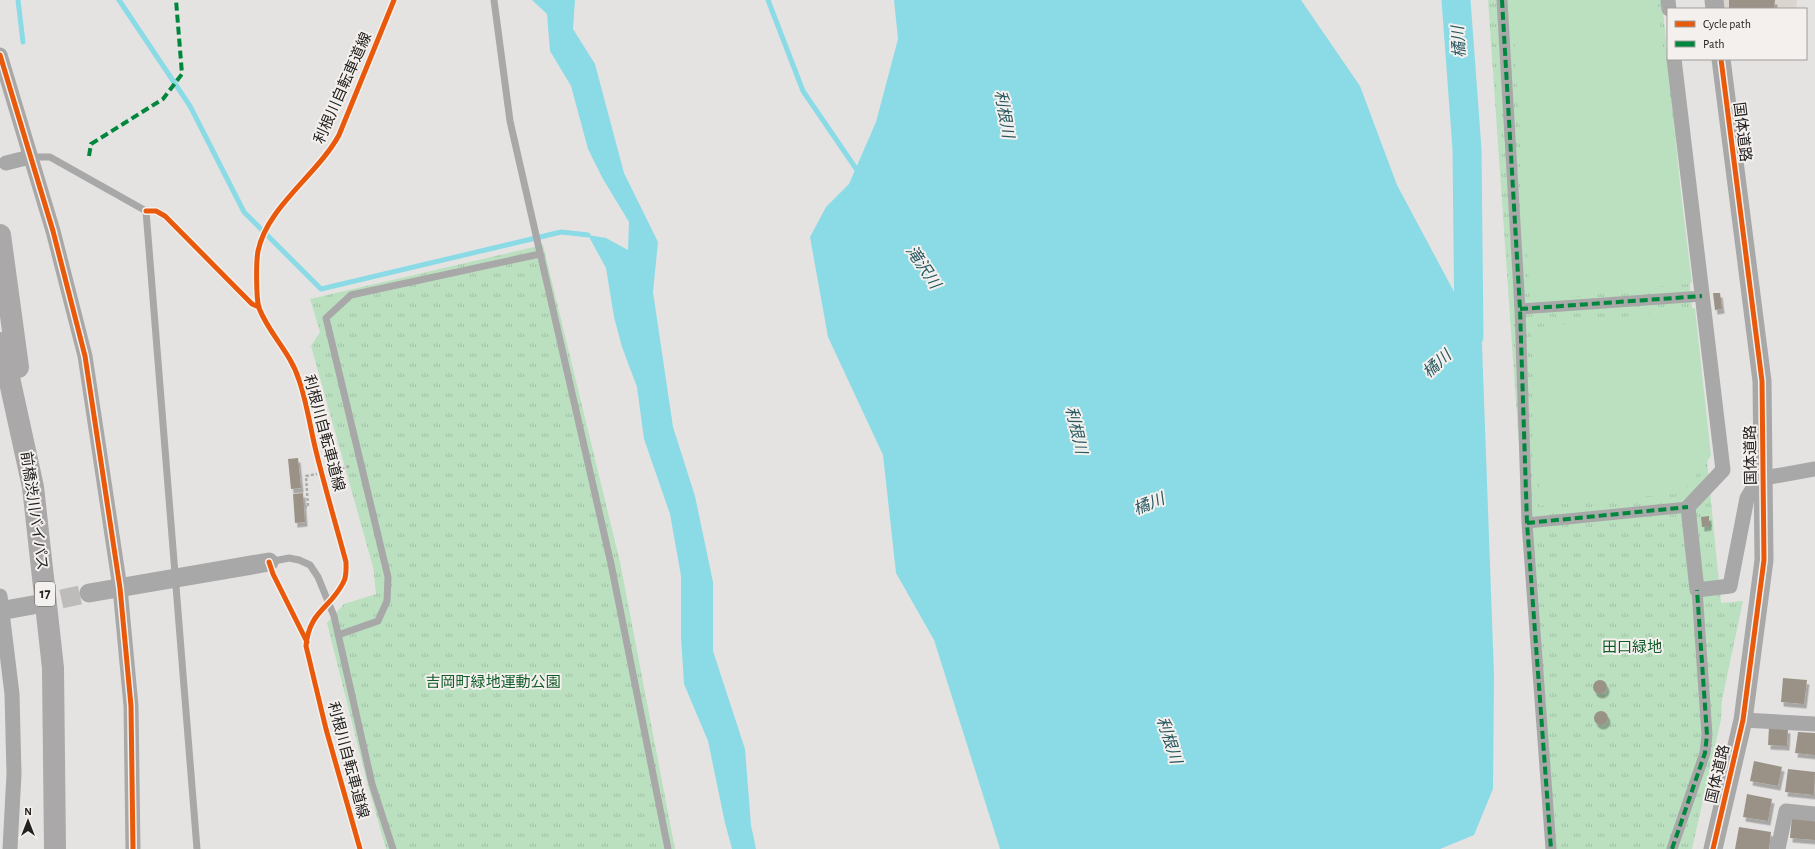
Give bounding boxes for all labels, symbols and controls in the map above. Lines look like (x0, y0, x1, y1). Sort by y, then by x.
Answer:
legend (1667, 8, 1807, 60)
text: Cycle path (1703, 18, 1751, 31)
water label: 橘川 (1449, 23, 1468, 59)
street label: 利根川自転車道線 (311, 30, 374, 146)
text: Path (1703, 38, 1725, 50)
water label: 利根川 (992, 89, 1017, 141)
street label: 国体道路 (1731, 101, 1754, 163)
water label: 滝沢川 (903, 242, 945, 293)
water label: 橘川 (1419, 345, 1456, 381)
street label: 利根川自転車道線 (301, 373, 348, 493)
water label: 利根川 (1063, 405, 1091, 457)
street label: 国体道路 (1742, 425, 1759, 485)
street label: 前橋渋川バイパス (18, 451, 51, 571)
water label: 橘川 (1131, 489, 1169, 517)
road number: 17 (35, 582, 55, 606)
park label: 田口緑地 (1602, 639, 1662, 655)
park label: 吉岡町緑地運動公園 (425, 674, 561, 690)
street label: 利根川自転車道線 (325, 700, 372, 820)
water label: 利根川 (1154, 714, 1186, 767)
street label: 国体道路 (1703, 743, 1732, 805)
north arrow (8, 801, 48, 841)
text: N (24, 806, 32, 817)

